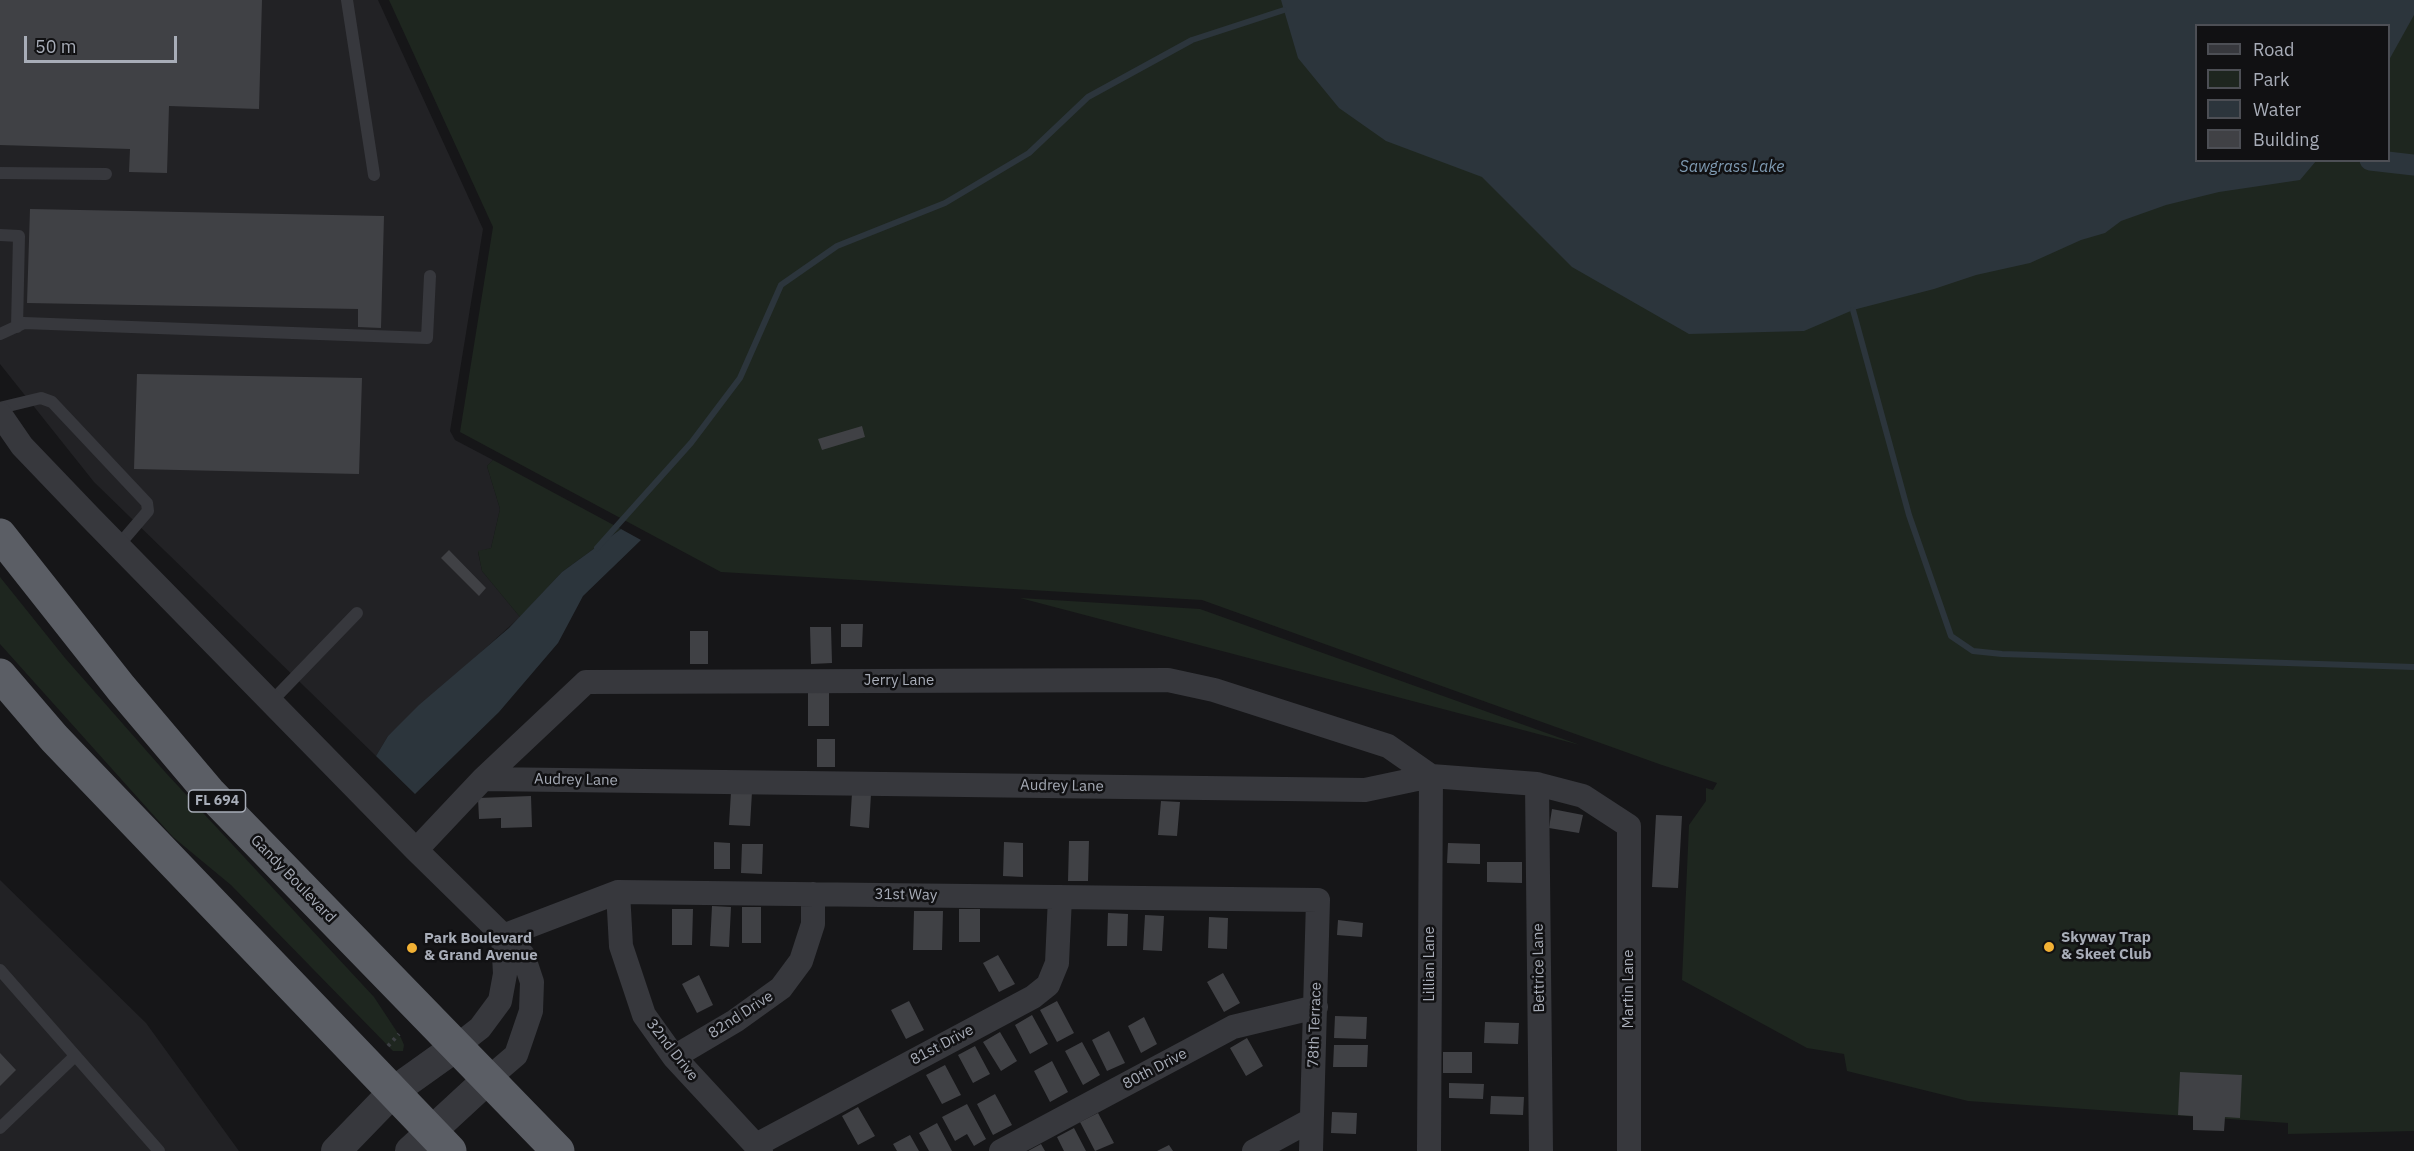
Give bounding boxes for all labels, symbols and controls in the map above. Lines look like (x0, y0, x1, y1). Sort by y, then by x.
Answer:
scale bar (27, 24, 180, 62)
legend (2195, 24, 2390, 162)
text: 50 m (35, 35, 77, 58)
text: Road (2253, 38, 2294, 61)
text: Park (2253, 68, 2289, 91)
text: Water (2253, 98, 2301, 121)
text: Building (2253, 128, 2319, 151)
water label: Sawgrass Lake (1680, 157, 1784, 177)
street label: Jerry Lane (864, 672, 934, 690)
street label: Audrey Lane (534, 770, 618, 790)
street label: Audrey Lane (1020, 776, 1104, 796)
road number: FL 694 (188, 790, 246, 812)
street label: Gandy Boulevard (247, 831, 339, 927)
street label: 31st Way (875, 885, 937, 905)
street label: Bettrice Lane (1529, 923, 1549, 1013)
street label: Lillian Lane (1421, 926, 1439, 1002)
place label: Skyway Trap & Skeet Club (2061, 929, 2151, 964)
place label: Park Boulevard & Grand Avenue (424, 930, 538, 965)
marker: Skyway Trap & Skeet Club (2042, 940, 2056, 954)
marker: Park Boulevard & Grand Avenue (405, 941, 419, 955)
street label: Martin Lane (1620, 949, 1638, 1029)
street label: 78th Terrace (1305, 982, 1325, 1068)
street label: 82nd Drive (705, 987, 777, 1043)
street label: 32nd Drive (642, 1015, 702, 1085)
street label: 81st Drive (907, 1021, 977, 1069)
street label: 80th Drive (1120, 1045, 1190, 1093)

